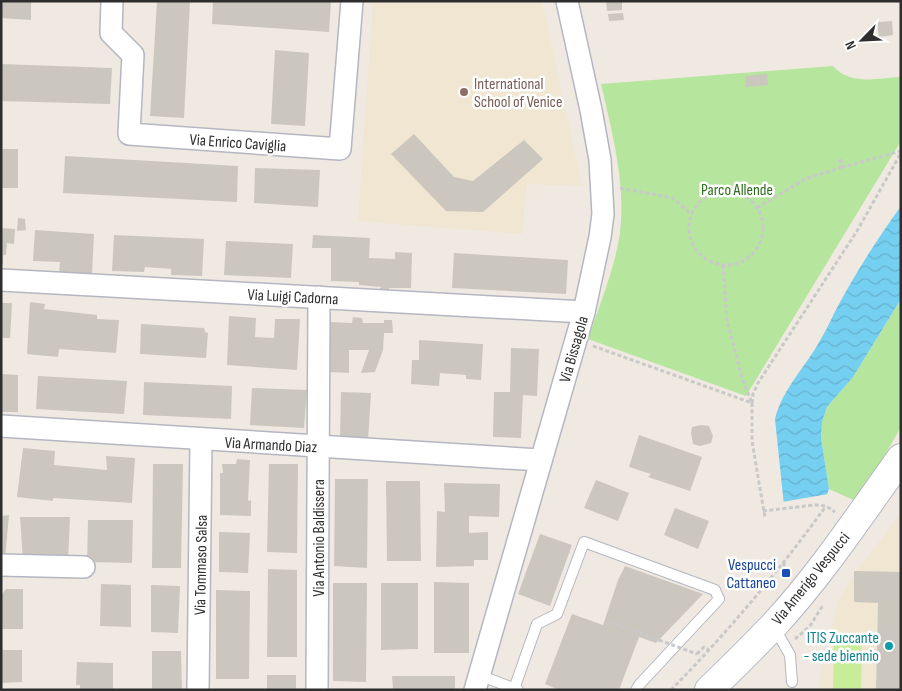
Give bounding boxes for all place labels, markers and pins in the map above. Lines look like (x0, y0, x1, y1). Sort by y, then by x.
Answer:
place label: International School of Venice (474, 75, 562, 112)
marker: International School of Venice (458, 86, 470, 98)
place label: Vespucci Cattaneo (727, 556, 776, 593)
marker: Vespucci Cattaneo (780, 567, 792, 579)
place label: ITIS Zuccante - sede biennio (803, 629, 879, 666)
marker: ITIS Zuccante - sede biennio (883, 640, 895, 652)

